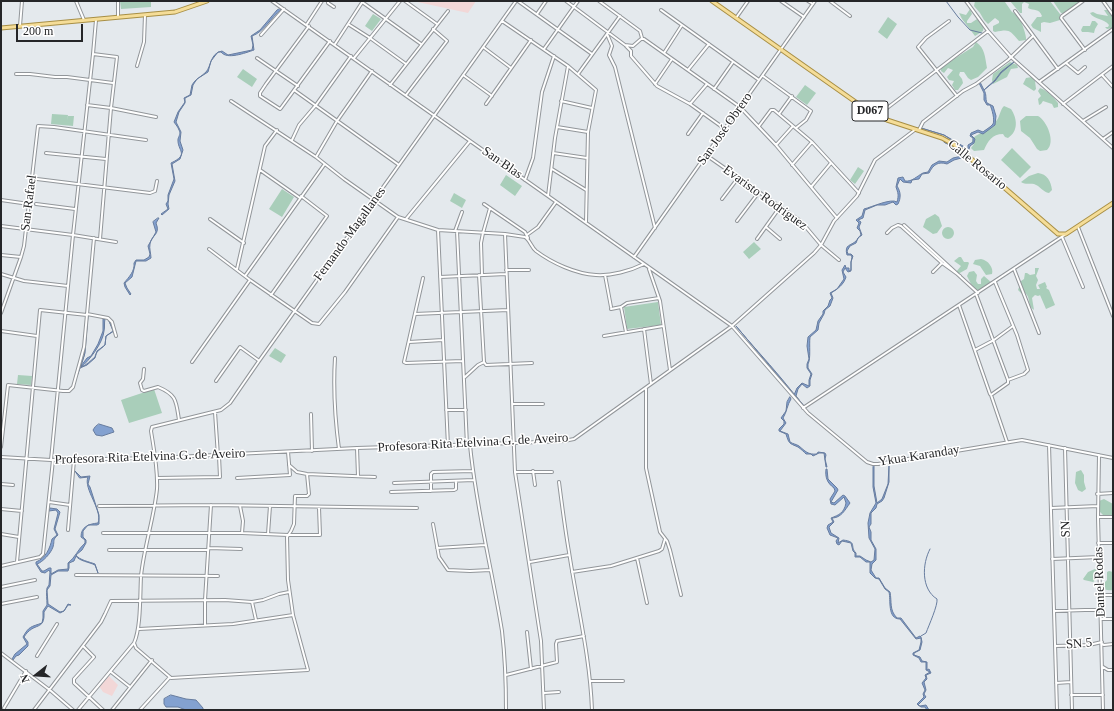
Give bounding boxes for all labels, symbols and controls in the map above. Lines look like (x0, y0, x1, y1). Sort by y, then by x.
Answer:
scale bar (18, 16, 85, 42)
text: 200 m (23, 24, 53, 38)
street label: San José Obrero (694, 90, 756, 168)
road number: D067 (852, 101, 888, 121)
street label: Calle Rosario (944, 137, 1010, 193)
street label: San Blas (479, 143, 525, 183)
street label: Evaristo Rodriguez (720, 162, 810, 234)
street label: San Rafael (18, 174, 40, 232)
street label: Fernando Magallanes (311, 184, 389, 284)
street label: Profesora Rita Etelvina G. de Aveiro (377, 430, 569, 456)
street label: Ykua Karanday (877, 442, 961, 470)
street label: Profesora Rita Etelvina G. de Aveiro (54, 446, 246, 468)
street label: SN (1058, 520, 1074, 538)
street label: Daniel Rodas (1091, 547, 1109, 617)
street label: SN 5 (1065, 635, 1093, 653)
north arrow (16, 655, 56, 695)
text: N (18, 673, 31, 684)

